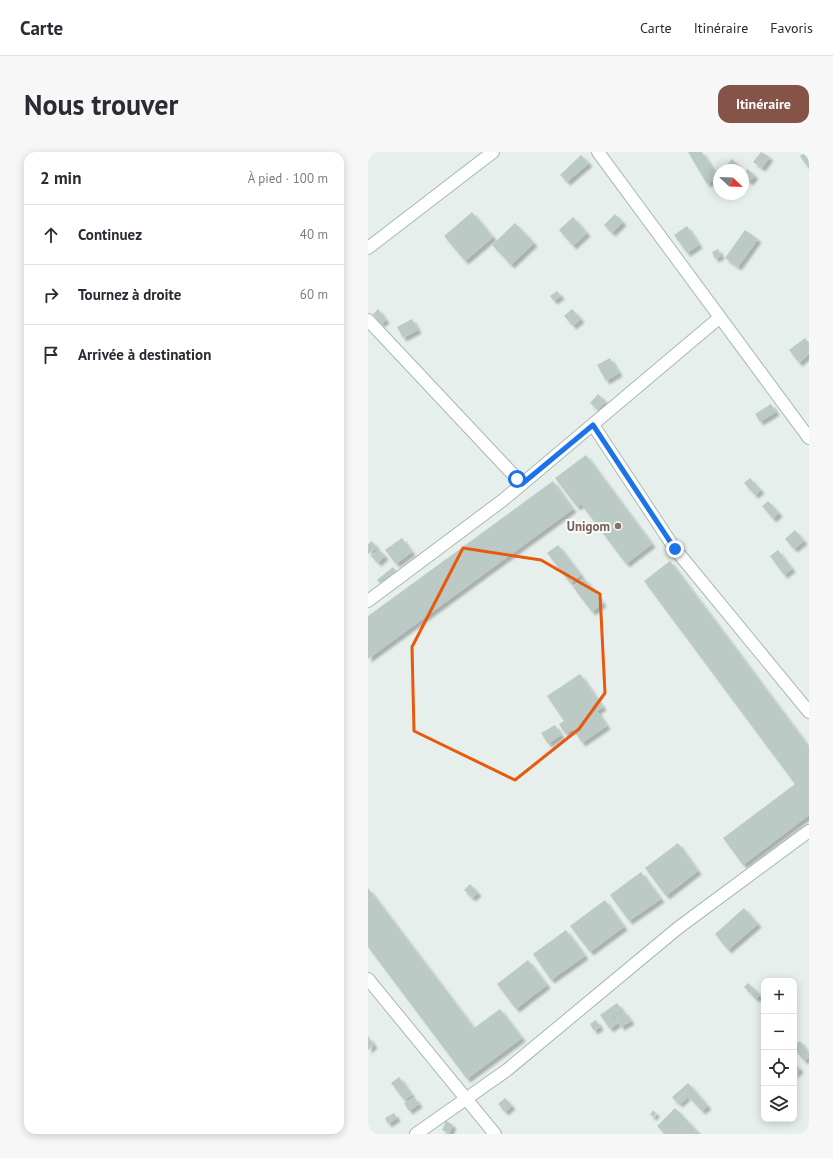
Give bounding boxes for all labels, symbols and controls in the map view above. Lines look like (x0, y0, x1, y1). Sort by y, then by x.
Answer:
text: Carte (20, 16, 63, 40)
text: Carte (640, 19, 672, 37)
text: Itinéraire (694, 19, 748, 37)
text: Favoris (770, 19, 813, 37)
button: Itinéraire (718, 85, 809, 123)
text: Nous trouver (24, 86, 178, 123)
north arrow (713, 164, 749, 200)
text: 2 min (40, 167, 81, 189)
text: À pied · 100 m (248, 170, 328, 187)
icon: ahead (40, 224, 62, 246)
text: Continuez (78, 225, 142, 244)
text: 40 m (300, 226, 328, 243)
icon: right (40, 284, 62, 306)
text: Tournez à droite (78, 285, 181, 304)
text: 60 m (300, 286, 328, 303)
icon: arrive (40, 344, 62, 366)
text: Arrivée à destination (78, 345, 211, 364)
route start (508, 470, 526, 488)
place label: Unigom (567, 518, 610, 535)
marker: Unigom (613, 521, 623, 531)
route end (666, 540, 684, 558)
map controls (761, 978, 797, 1122)
button: + (761, 978, 797, 1014)
button: − (761, 1014, 797, 1050)
button: locate (761, 1050, 797, 1086)
button: layers (761, 1086, 797, 1122)

